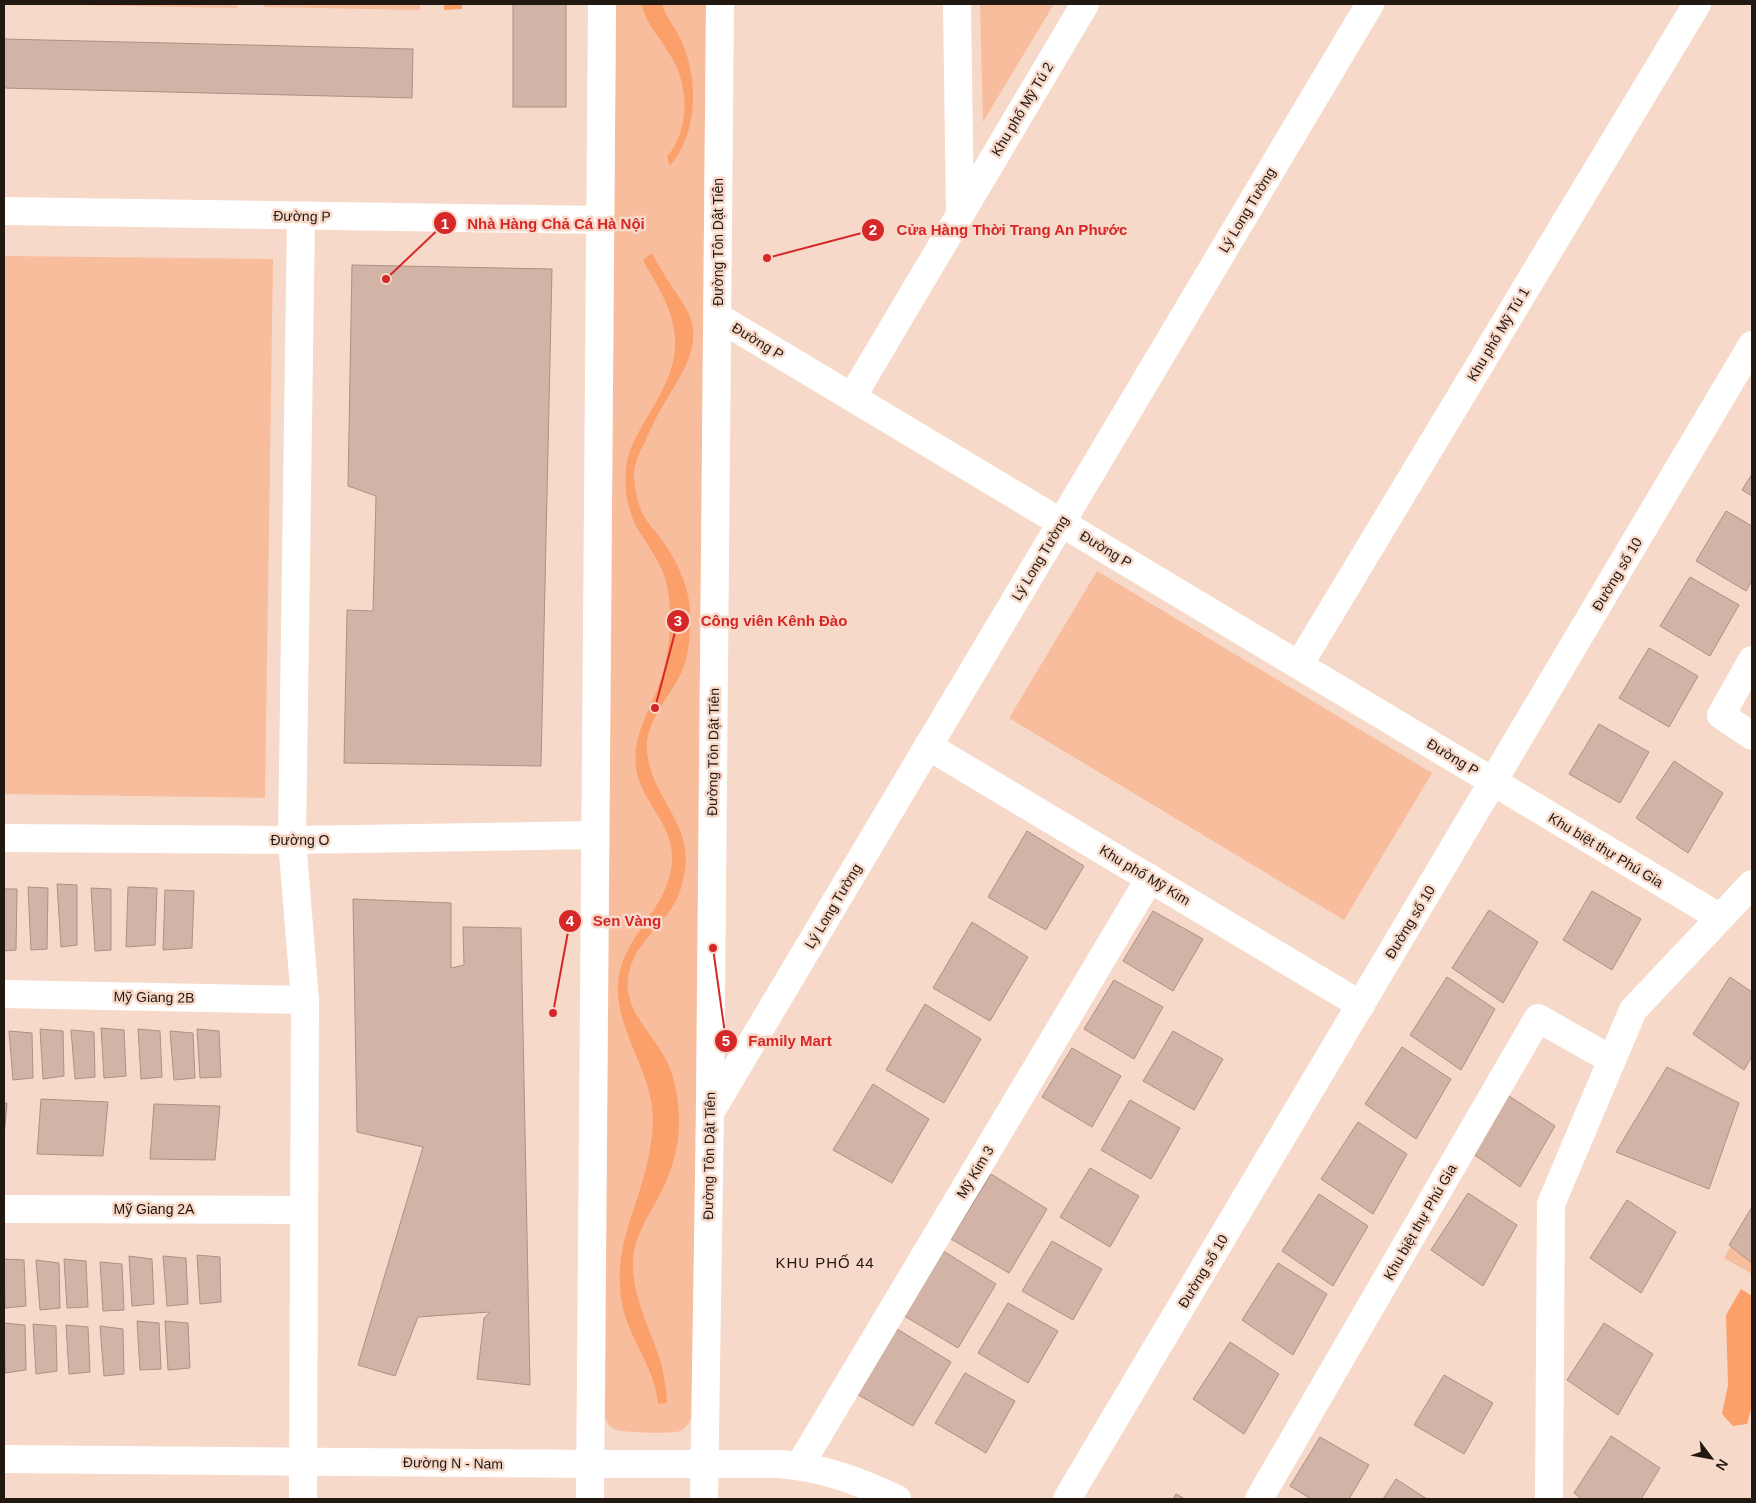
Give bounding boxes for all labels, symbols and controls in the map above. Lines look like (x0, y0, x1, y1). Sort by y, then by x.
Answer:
street label: Khu phố Mỹ Tú 2 (988, 59, 1056, 159)
street label: Lý Long Tường (1215, 165, 1279, 255)
street label: Đường Tôn Dật Tiên (710, 178, 726, 306)
street label: Đường P (273, 207, 331, 225)
callout: Nhà Hàng Chả Cá Hà Nội (432, 208, 655, 238)
text: 1 (441, 215, 449, 232)
text: Nhà Hàng Chả Cá Hà Nội (467, 215, 645, 232)
callout: Cửa Hàng Thời Trang An Phước (861, 215, 1137, 245)
text: 2 (869, 221, 877, 238)
text: Cửa Hàng Thời Trang An Phước (897, 221, 1127, 238)
street label: Khu phố Mỹ Tú 1 (1464, 284, 1532, 384)
street label: Đường P (729, 319, 787, 363)
street label: Lý Long Tường (1008, 513, 1072, 603)
street label: Đường P (1077, 527, 1135, 571)
street label: Đường số 10 (1589, 534, 1645, 613)
callout: Công viên Kênh Đào (666, 606, 857, 636)
text: 3 (674, 612, 682, 629)
text: Công viên Kênh Đào (701, 612, 847, 629)
street label: Đường Tôn Dật Tiên (704, 688, 722, 816)
street label: Đường P (1424, 735, 1482, 779)
street label: Khu biệt thự Phú Gia (1546, 809, 1666, 891)
street label: Đường O (270, 832, 330, 848)
street label: Khu phố Mỹ Kim (1097, 842, 1193, 908)
street label: Lý Long Tường (801, 861, 865, 951)
street label: Đường số 10 (1382, 882, 1438, 961)
callout: Sen Vàng (558, 906, 671, 936)
text: 4 (566, 912, 575, 929)
text: Sen Vàng (593, 912, 661, 929)
street label: Mỹ Giang 2B (113, 988, 195, 1006)
callout: Family Mart (713, 1026, 841, 1056)
text: 5 (722, 1032, 730, 1049)
text: Family Mart (748, 1032, 832, 1049)
street label: Đường Tôn Dật Tiên (700, 1092, 718, 1220)
street label: Mỹ Kim 3 (953, 1143, 997, 1201)
street label: Khu biệt thự Phú Gia (1380, 1161, 1460, 1283)
street label: Mỹ Giang 2A (114, 1201, 195, 1217)
street label: Đường số 10 (1175, 1231, 1231, 1310)
district label: KHU PHỐ 44 (775, 1254, 875, 1271)
north arrow (1686, 1433, 1736, 1483)
street label: Đường N - Nam (403, 1454, 503, 1472)
text: N (1713, 1456, 1731, 1473)

